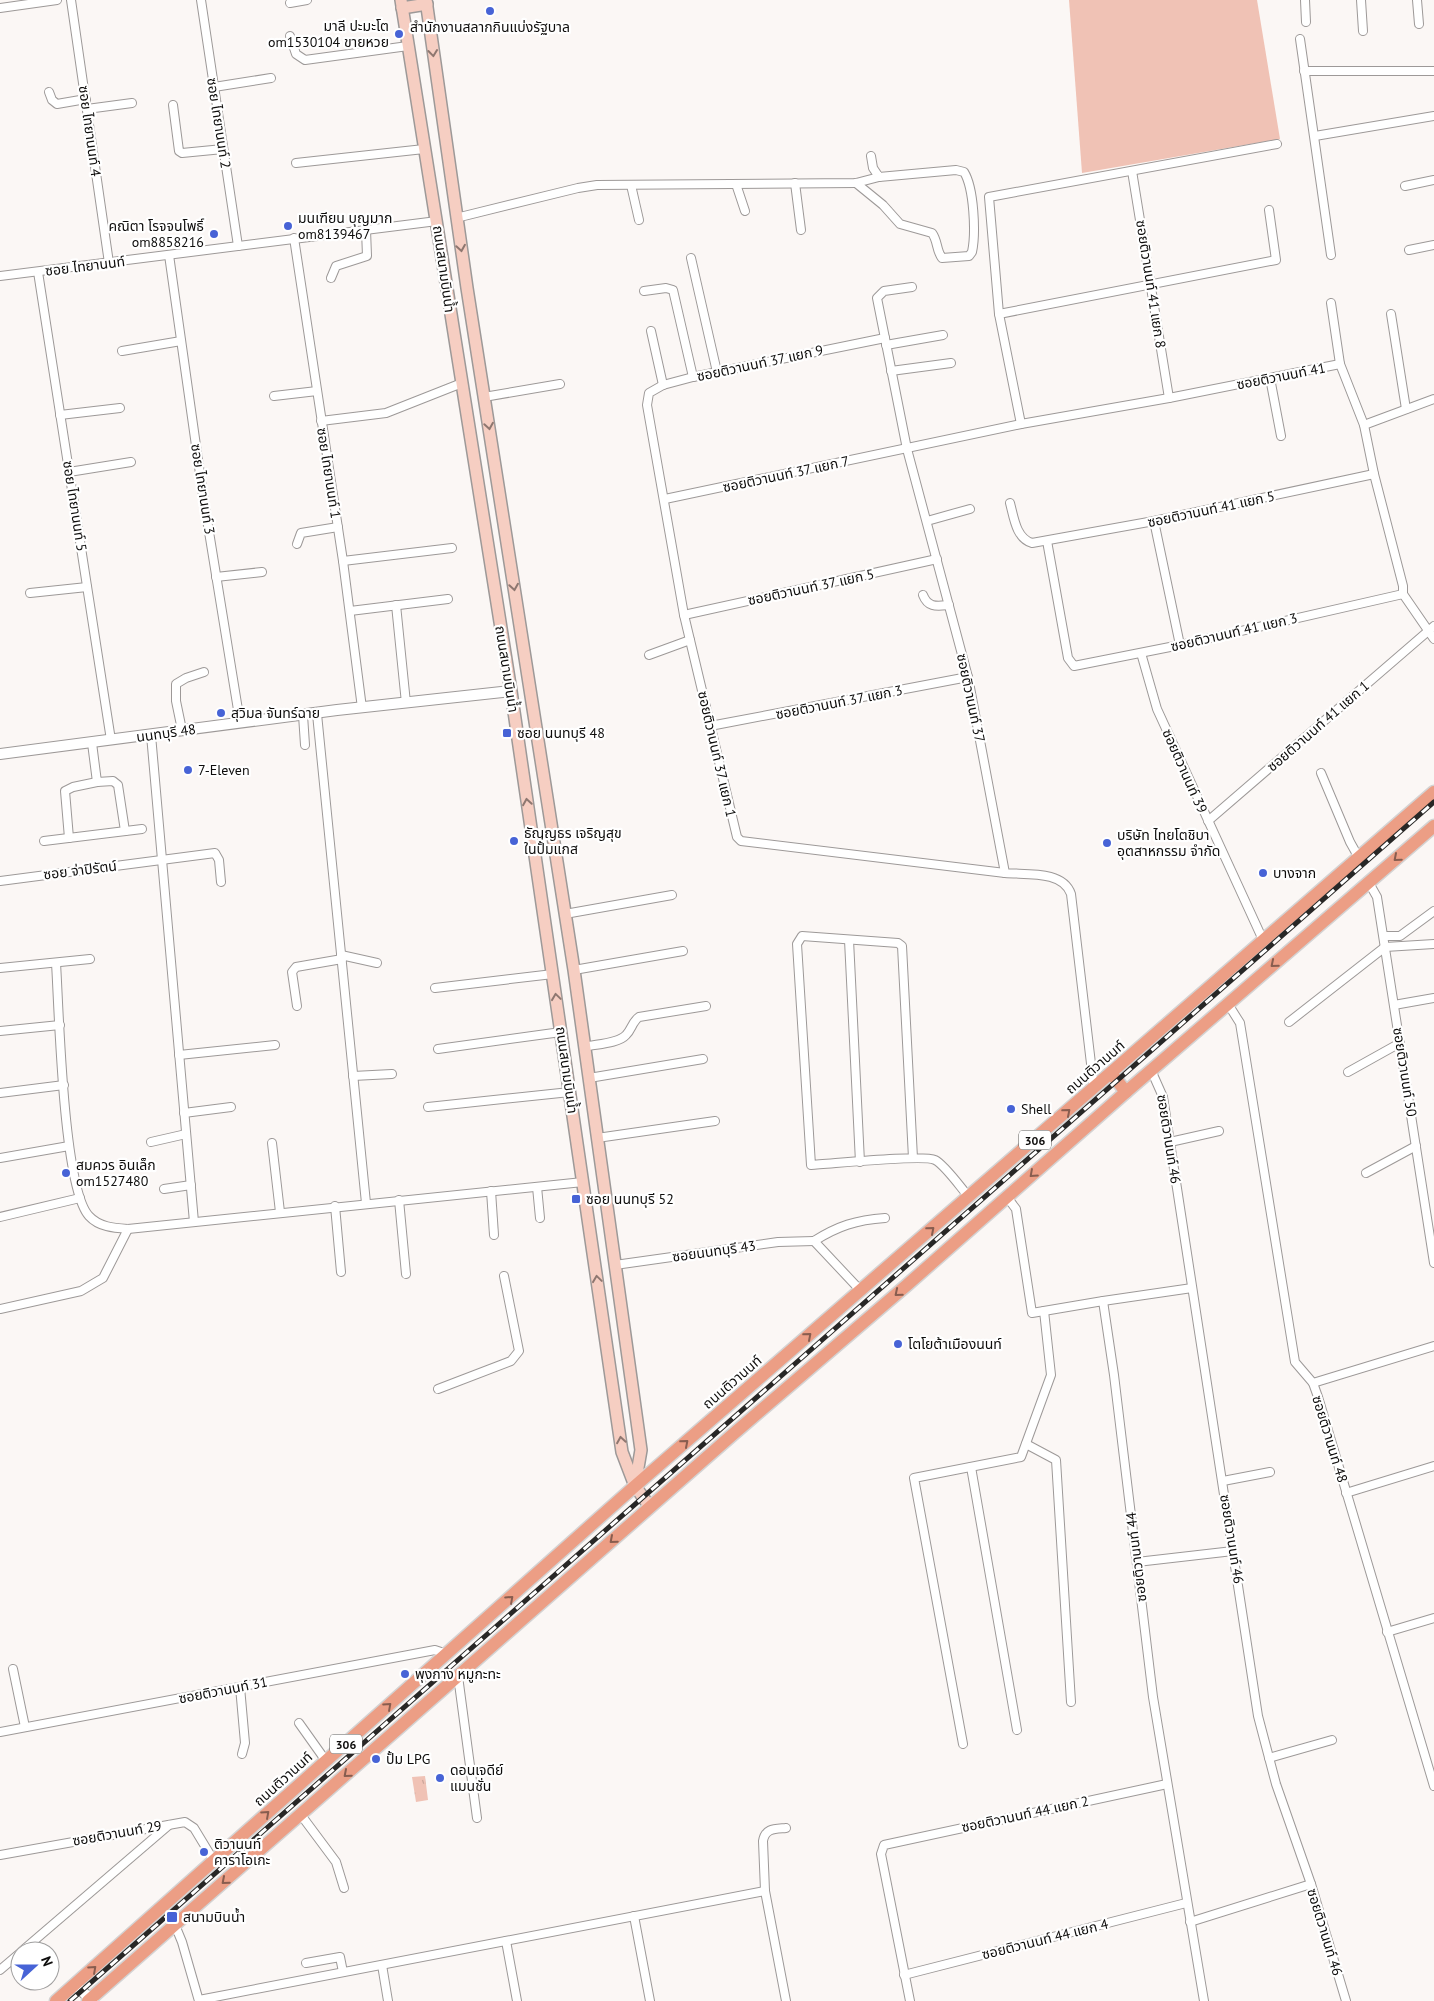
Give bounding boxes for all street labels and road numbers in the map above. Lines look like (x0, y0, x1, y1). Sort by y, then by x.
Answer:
street label: ซอย ไทยานนท์ 2 (203, 76, 235, 170)
street label: ซอย ไทยานนท์ 4 (75, 84, 105, 178)
street label: ซอยติวานนท์ 41 แยก 8 (1132, 219, 1170, 349)
street label: ถนนสนามบินน้ำ (429, 224, 460, 314)
street label: ซอย ไทยานนท์ (44, 252, 126, 280)
street label: ซอยติวานนท์ 37 แยก 9 (695, 341, 825, 385)
street label: ซอยติวานนท์ 41 (1235, 359, 1327, 393)
street label: ซอย ไทยานนท์ 1 (313, 426, 345, 520)
street label: ซอย ไทยานนท์ 3 (187, 442, 219, 536)
street label: ซอยติวานนท์ 37 แยก 7 (721, 452, 851, 496)
street label: ซอย ไทยานนท์ 5 (59, 459, 91, 553)
street label: ซอยติวานนท์ 41 แยก 5 (1146, 487, 1276, 531)
street label: ซอยติวานนท์ 37 แยก 5 (746, 565, 876, 609)
street label: ซอยติวานนท์ 41 แยก 3 (1169, 609, 1299, 655)
street label: ถนนสนามบินน้ำ (491, 624, 524, 714)
street label: ซอยติวานนท์ 37 (953, 652, 989, 744)
street label: ซอยติวานนท์ 41 แยก 1 (1263, 677, 1373, 775)
street label: ซอยติวานนท์ 37 แยก 3 (774, 681, 904, 723)
street label: ซอยติวานนท์ 37 แยก 1 (694, 689, 740, 819)
street label: นนทบุรี 48 (135, 720, 197, 746)
street label: ซอยติวานนท์ 39 (1158, 726, 1212, 816)
street label: ซอย จ่าปิรัตน์ (42, 857, 118, 883)
street label: ถนนสนามบินน้ำ (552, 1025, 583, 1115)
street label: ซอยติวานนท์ 50 (1389, 1026, 1421, 1118)
street label: ถนนติวานนท์ (1062, 1036, 1128, 1098)
street label: ซอยติวานนท์ 46 (1153, 1093, 1185, 1185)
road number: 306 (1019, 1130, 1051, 1150)
street label: ซอยนนทบุรี 43 (671, 1236, 757, 1266)
street label: ถนนติวานนท์ (699, 1351, 765, 1413)
street label: ซอยติวานนท์ 48 (1308, 1393, 1352, 1485)
street label: ซอยติวานนท์ 46 (1216, 1493, 1248, 1585)
street label: ซอยติวานนท์ 44 (1122, 1511, 1150, 1603)
street label: ซอยติวานนท์ 31 (177, 1673, 269, 1707)
road number: 306 (330, 1735, 362, 1754)
street label: ถนนติวานนท์ (250, 1748, 316, 1810)
street label: ซอยติวานนท์ 44 แยก 2 (960, 1792, 1090, 1836)
street label: ซอยติวานนท์ 29 (71, 1816, 163, 1850)
street label: ซอยติวานนท์ 46 (1303, 1886, 1347, 1978)
street label: ซอยติวานนท์ 44 แยก 4 (980, 1914, 1110, 1963)

